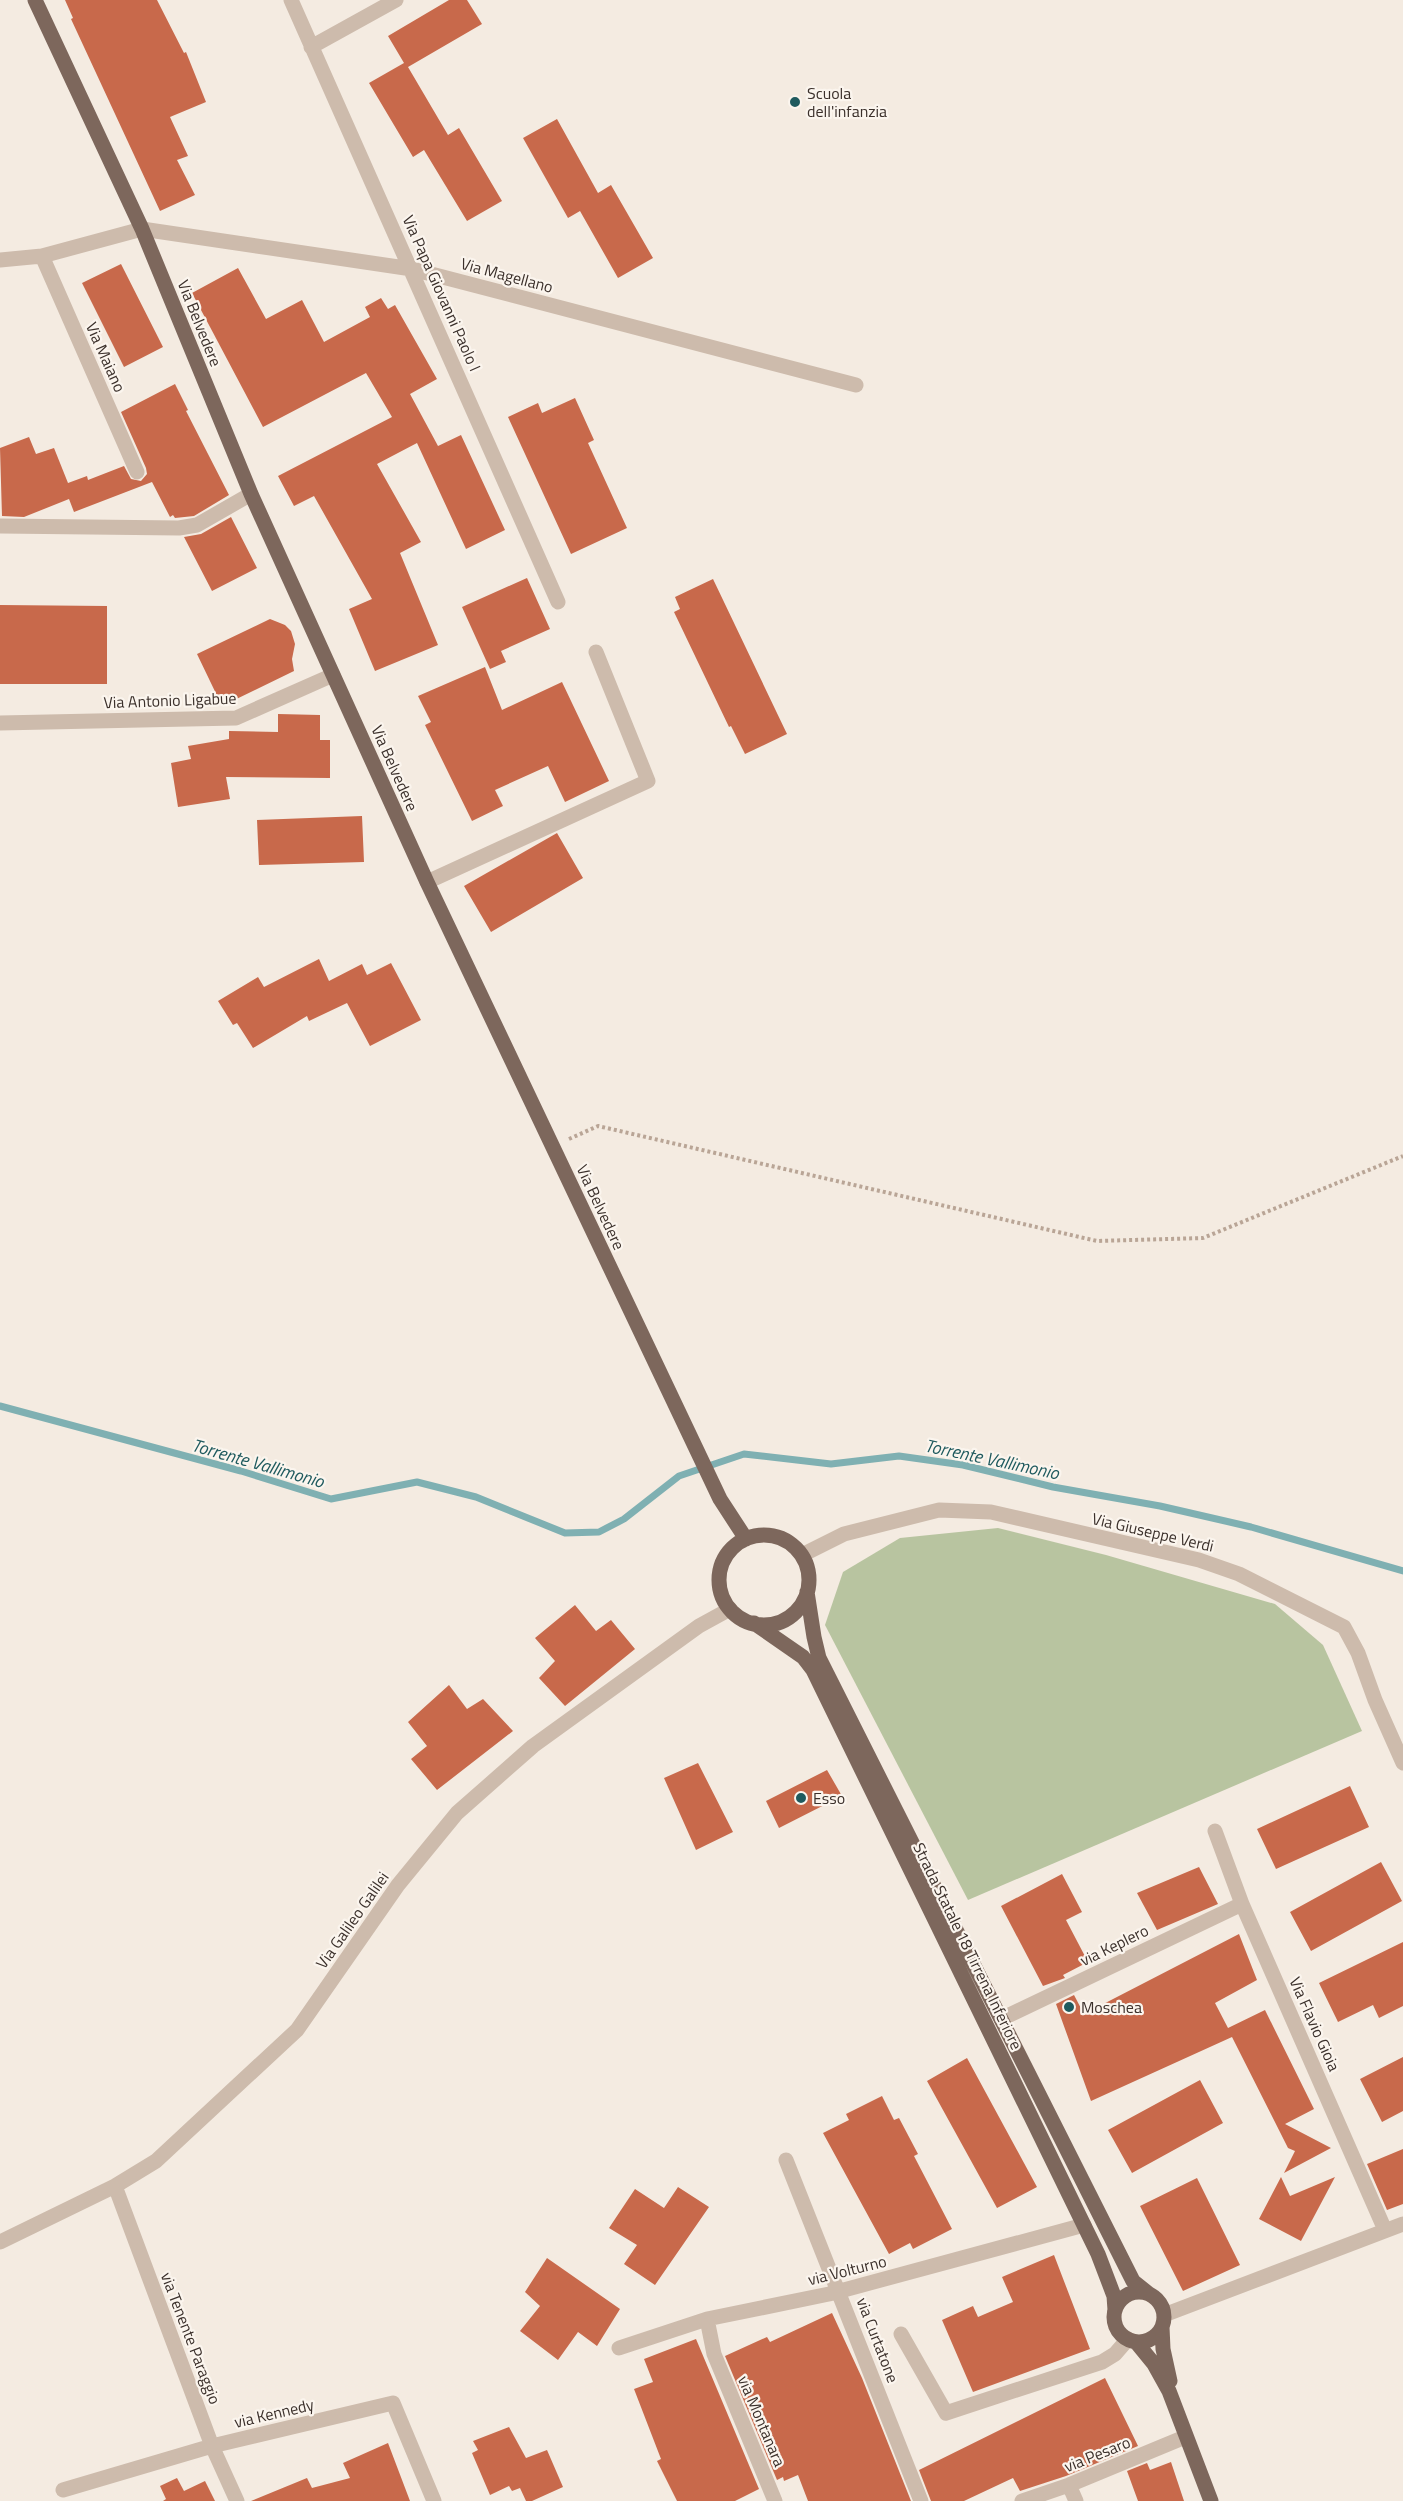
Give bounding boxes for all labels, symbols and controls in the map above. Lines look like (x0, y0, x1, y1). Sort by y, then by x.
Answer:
place label: Scuola dell'infanzia (807, 81, 887, 123)
marker: Scuola dell'infanzia (788, 95, 802, 109)
street label: Via Papa Giovanni Paolo I (397, 211, 487, 375)
street label: Via Magellano (458, 251, 556, 299)
street label: Via Belvedere (172, 276, 228, 370)
street label: Via Maiano (80, 318, 132, 396)
street label: Via Antonio Ligabue (103, 686, 237, 714)
street label: Via Belvedere (365, 721, 425, 815)
street label: Via Belvedere (571, 1160, 631, 1254)
water label: Torrente Vallimonio (189, 1431, 328, 1495)
water label: Torrente Vallimonio (922, 1432, 1063, 1487)
street label: Via Giuseppe Verdi (1090, 1506, 1216, 1558)
place label: Esso (813, 1786, 845, 1810)
marker: Esso (794, 1791, 808, 1805)
street label: Strada Statale 18 Tirrena Inferiore (907, 1838, 1029, 2054)
street label: Via Galileo Galilei (310, 1867, 394, 1973)
street label: via Keplero (1076, 1918, 1152, 1972)
street label: Via Flavio Gioia (1284, 1973, 1346, 2075)
place label: Moschea (1081, 1995, 1142, 2019)
marker: Moschea (1062, 2000, 1076, 2014)
street label: via Volturno (805, 2249, 889, 2291)
street label: via Tenente Paraggio (155, 2269, 227, 2407)
street label: via Curtatone (851, 2294, 905, 2386)
street label: via Montanara (732, 2372, 792, 2470)
street label: via Kennedy (232, 2392, 316, 2434)
street label: via Pesaro (1060, 2430, 1134, 2478)

